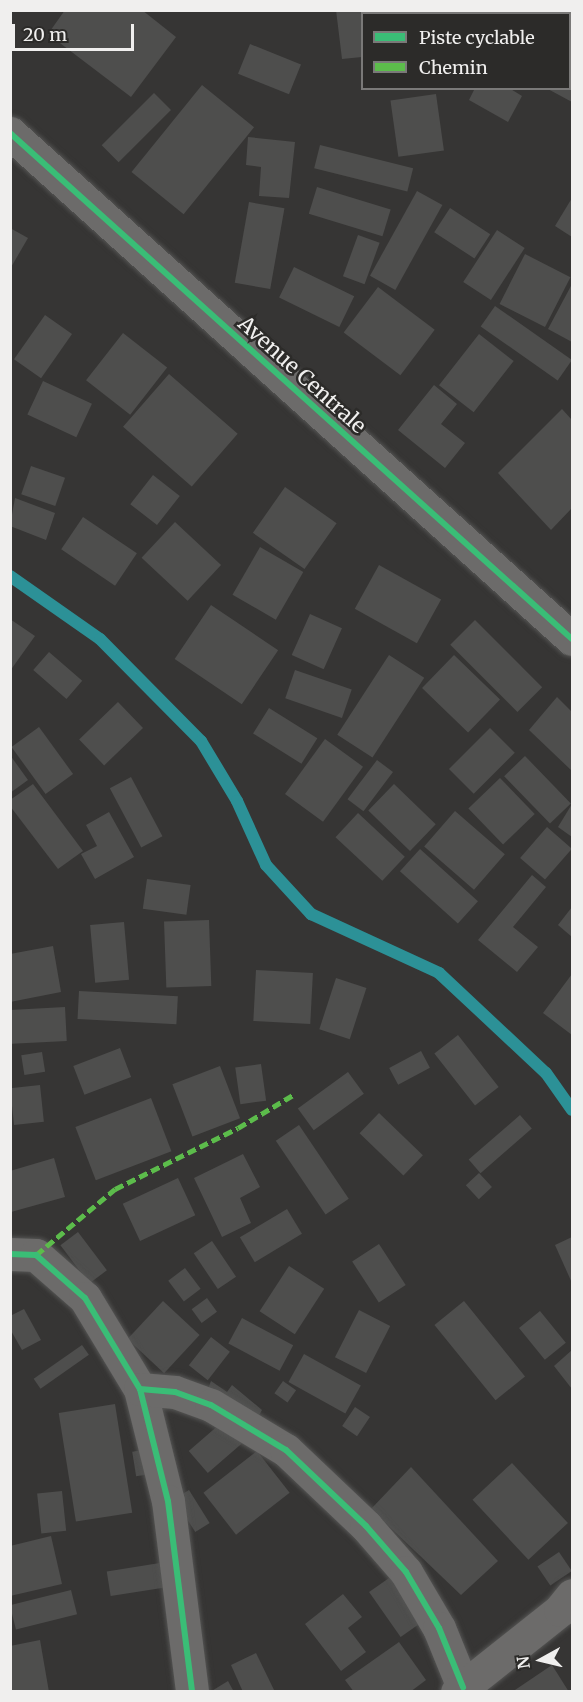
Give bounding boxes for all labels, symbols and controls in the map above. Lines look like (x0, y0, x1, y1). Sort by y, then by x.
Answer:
scale bar (15, 12, 136, 50)
legend (361, 12, 571, 90)
text: 20 m (23, 23, 67, 46)
text: Piste cyclable (419, 26, 535, 49)
text: Chemin (419, 56, 488, 79)
street label: Avenue Centrale (233, 311, 371, 439)
north arrow (511, 1630, 571, 1690)
text: N (512, 1655, 534, 1670)

